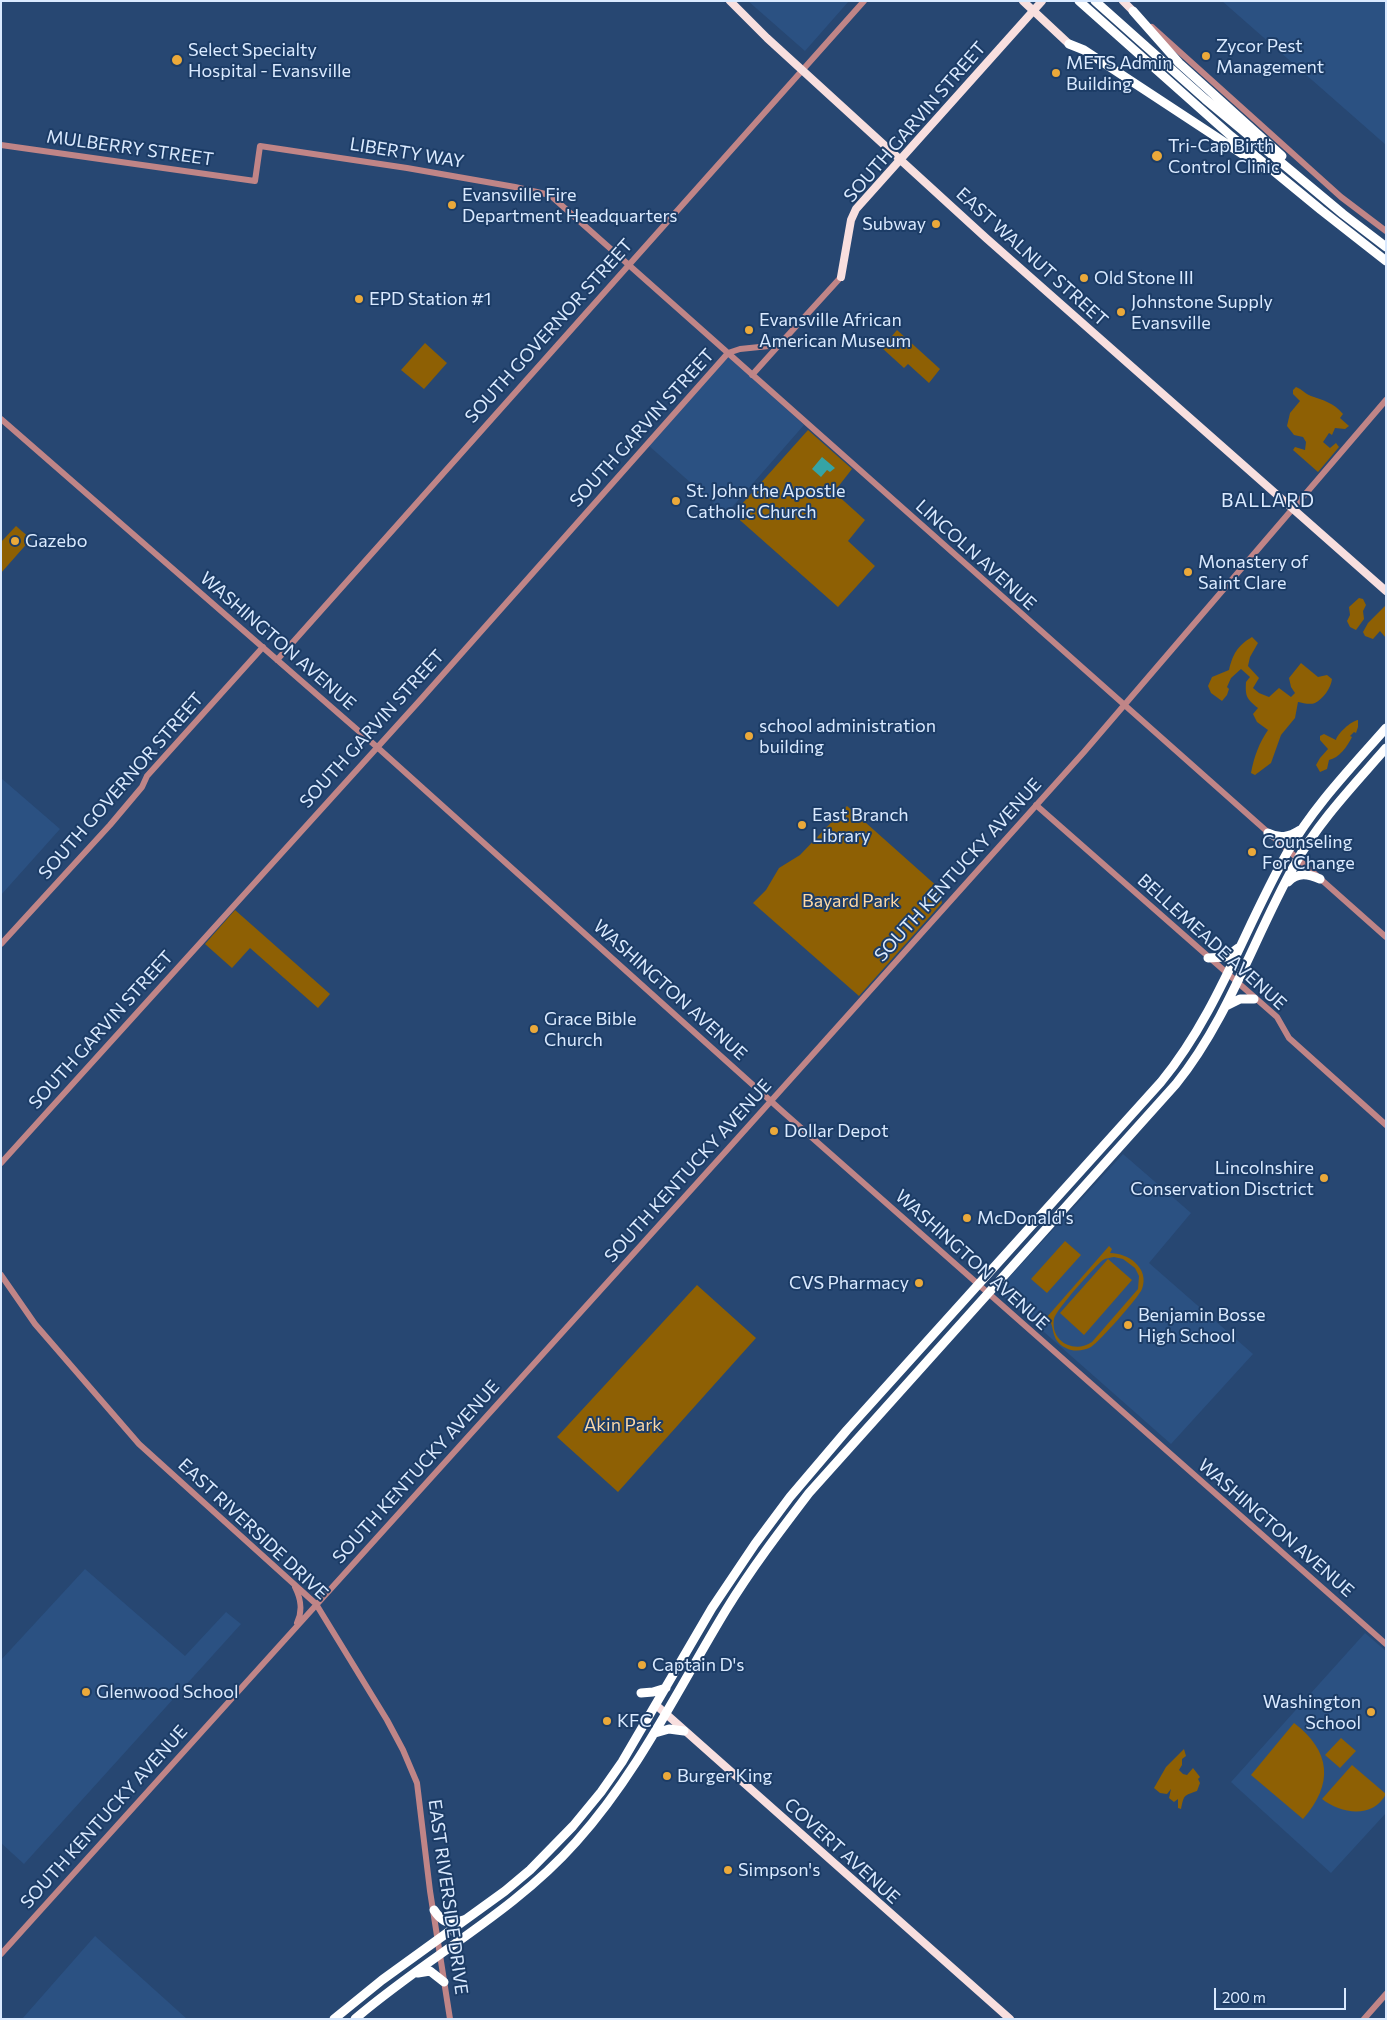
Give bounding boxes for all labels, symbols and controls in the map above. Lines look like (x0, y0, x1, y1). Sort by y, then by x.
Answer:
place label: Zycor Pest Management (1216, 35, 1324, 78)
street label: SOUTH GARVIN STREET (839, 37, 991, 207)
place label: Select Specialty Hospital - Evansville (188, 39, 351, 82)
marker: Zycor Pest Management (1200, 50, 1212, 62)
place label: METS Admin Building (1066, 52, 1173, 94)
marker: Select Specialty Hospital - Evansville (170, 53, 184, 67)
marker: METS Admin Building (1050, 67, 1062, 79)
street label: MULBERRY STREET (45, 126, 215, 170)
street label: LIBERTY WAY (348, 133, 466, 173)
place label: Tri-Cap Birth Control Clinic (1168, 135, 1280, 178)
marker: Tri-Cap Birth Control Clinic (1150, 149, 1164, 163)
street label: EAST WALNUT STREET (952, 183, 1112, 331)
place label: Evansville Fire Department Headquarters (462, 184, 678, 226)
marker: Evansville Fire Department Headquarters (446, 199, 458, 211)
place label: Subway (862, 213, 926, 235)
marker: Subway (930, 218, 942, 230)
street label: SOUTH GOVERNOR STREET (461, 235, 637, 427)
place label: Old Stone III (1094, 267, 1194, 289)
marker: Old Stone III (1078, 272, 1090, 284)
place label: EPD Station #1 (369, 288, 491, 310)
place label: Johnstone Supply Evansville (1131, 291, 1273, 334)
marker: EPD Station #1 (353, 293, 365, 305)
marker: Johnstone Supply Evansville (1115, 306, 1127, 318)
place label: Evansville African American Museum (759, 309, 911, 352)
marker: Evansville African American Museum (743, 324, 755, 336)
street label: SOUTH GARVIN STREET (565, 344, 719, 512)
place label: St. John the Apostle Catholic Church (686, 480, 845, 522)
district label: BALLARD (1220, 490, 1316, 512)
marker: St. John the Apostle Catholic Church (670, 495, 682, 507)
street label: LINCOLN AVENUE (911, 495, 1041, 615)
place label: Gazebo (25, 530, 87, 552)
marker: Gazebo (9, 535, 21, 547)
place label: Monastery of Saint Clare (1198, 551, 1308, 594)
marker: Monastery of Saint Clare (1182, 566, 1194, 578)
street label: WASHINGTON AVENUE (196, 567, 360, 715)
street label: SOUTH GARVIN STREET (295, 645, 449, 813)
street label: SOUTH GOVERNOR STREET (34, 688, 208, 884)
place label: school administration building (759, 715, 936, 758)
marker: school administration building (743, 730, 755, 742)
street label: SOUTH KENTUCKY AVENUE (870, 774, 1046, 966)
place label: East Branch Library (812, 804, 909, 846)
marker: East Branch Library (796, 819, 808, 831)
place label: Counseling For Change (1262, 831, 1355, 874)
marker: Counseling For Change (1246, 846, 1258, 858)
street label: BELLEMEADE AVENUE (1133, 869, 1291, 1015)
park label: Bayard Park (802, 890, 900, 912)
street label: WASHINGTON AVENUE (589, 915, 751, 1065)
street label: SOUTH GARVIN STREET (24, 946, 178, 1114)
place label: Grace Bible Church (544, 1008, 636, 1050)
marker: Grace Bible Church (528, 1023, 540, 1035)
street label: SOUTH KENTUCKY AVENUE (600, 1075, 776, 1267)
place label: Dollar Depot (784, 1120, 889, 1142)
marker: Dollar Depot (768, 1125, 780, 1137)
place label: Lincolnshire Conservation Disctrict (1130, 1157, 1314, 1200)
marker: Lincolnshire Conservation Disctrict (1318, 1172, 1330, 1184)
street label: WASHINGTON AVENUE (891, 1185, 1053, 1335)
place label: McDonald's (977, 1207, 1074, 1229)
marker: McDonald's (961, 1212, 973, 1224)
place label: CVS Pharmacy (789, 1272, 909, 1294)
marker: CVS Pharmacy (913, 1277, 925, 1289)
place label: Benjamin Bosse High School (1138, 1304, 1266, 1346)
marker: Benjamin Bosse High School (1122, 1319, 1134, 1331)
street label: SOUTH KENTUCKY AVENUE (328, 1376, 504, 1568)
park label: Akin Park (584, 1414, 662, 1436)
street label: EAST RIVERSIDE DRIVE (174, 1454, 332, 1604)
street label: WASHINGTON AVENUE (1194, 1454, 1358, 1602)
place label: Captain D's (652, 1654, 745, 1676)
marker: Captain D's (636, 1659, 648, 1671)
place label: Glenwood School (96, 1681, 239, 1703)
marker: Glenwood School (80, 1686, 92, 1698)
place label: Washington School (1263, 1691, 1361, 1734)
marker: Washington School (1365, 1706, 1377, 1718)
place label: KFC (617, 1710, 652, 1732)
marker: KFC (601, 1715, 613, 1727)
street label: SOUTH KENTUCKY AVENUE (16, 1721, 192, 1913)
place label: Burger King (677, 1765, 772, 1787)
marker: Burger King (661, 1770, 673, 1782)
street label: COVERT AVENUE (780, 1793, 904, 1909)
street label: EAST RIVERSIDE DRIVE (424, 1798, 472, 1996)
place label: Simpson's (738, 1859, 820, 1881)
marker: Simpson's (722, 1864, 734, 1876)
scale bar (1217, 1978, 1350, 2010)
text: 200 m (1222, 1988, 1266, 2006)

